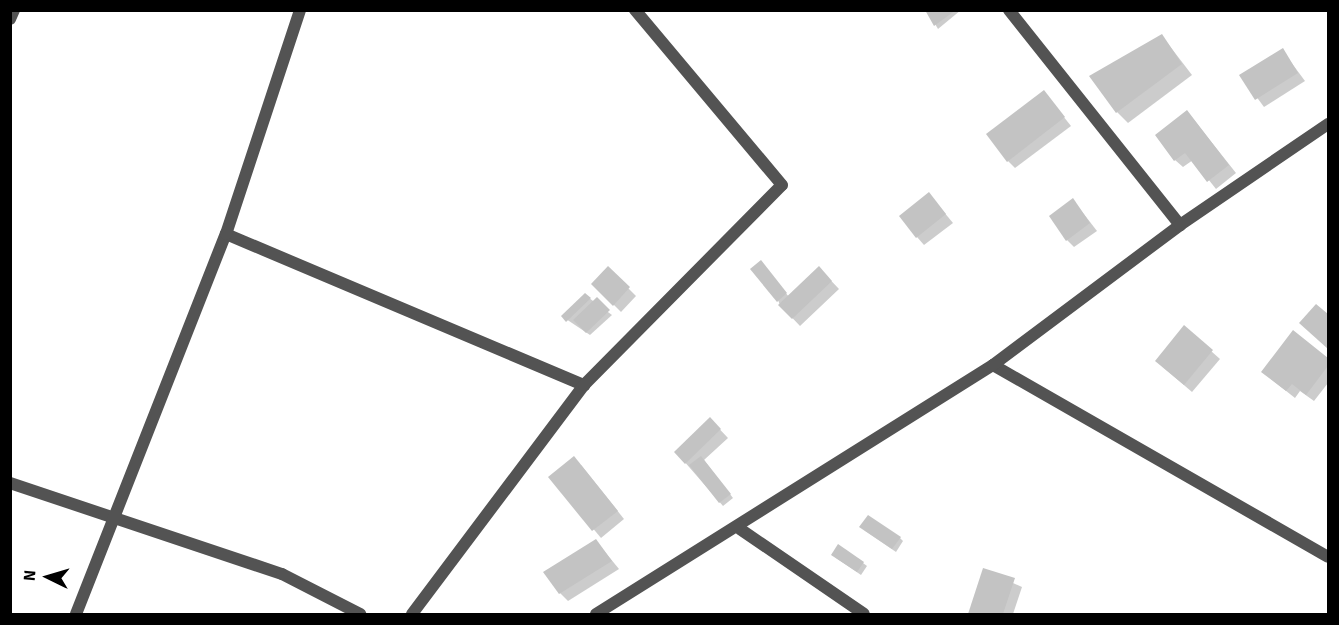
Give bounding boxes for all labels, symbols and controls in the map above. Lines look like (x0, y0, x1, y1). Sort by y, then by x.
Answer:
north arrow (18, 547, 78, 607)
text: N (20, 569, 41, 582)

